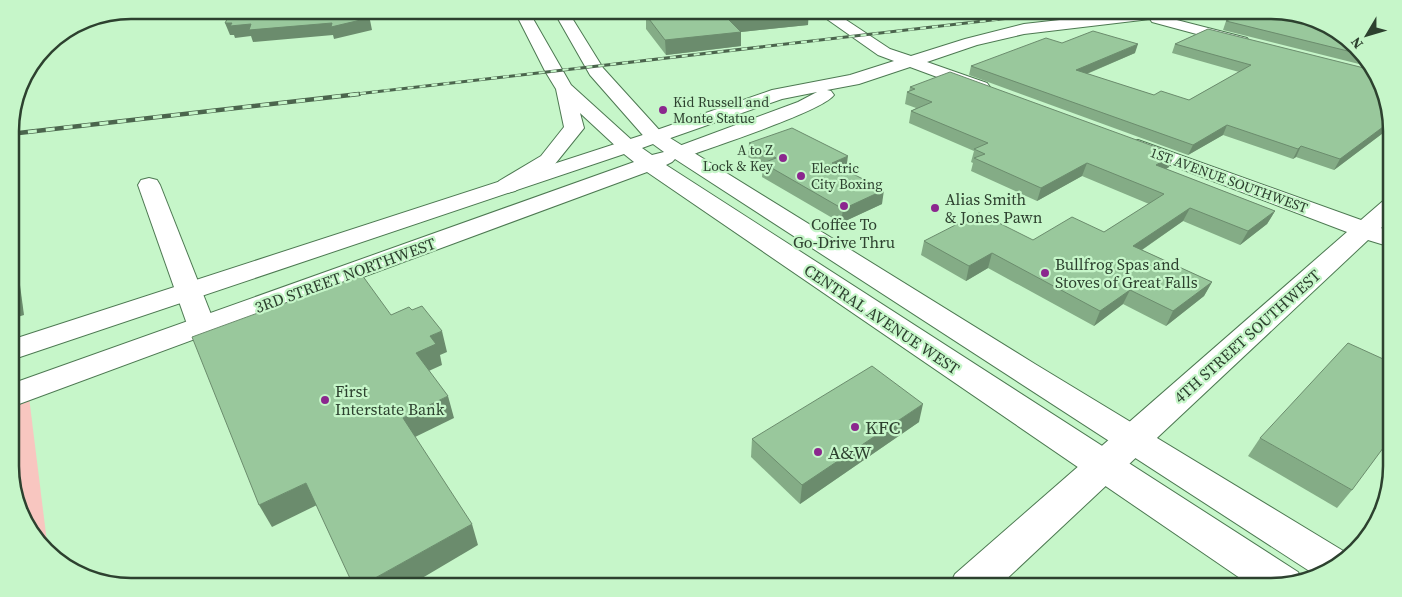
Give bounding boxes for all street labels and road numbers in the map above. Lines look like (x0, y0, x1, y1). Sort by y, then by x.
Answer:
street label: 1ST AVENUE SOUTHWEST (1147, 142, 1311, 218)
street label: 3RD STREET NORTHWEST (251, 232, 439, 318)
street label: CENTRAL AVENUE WEST (800, 259, 964, 380)
street label: 4TH STREET SOUTHWEST (1169, 264, 1325, 408)

